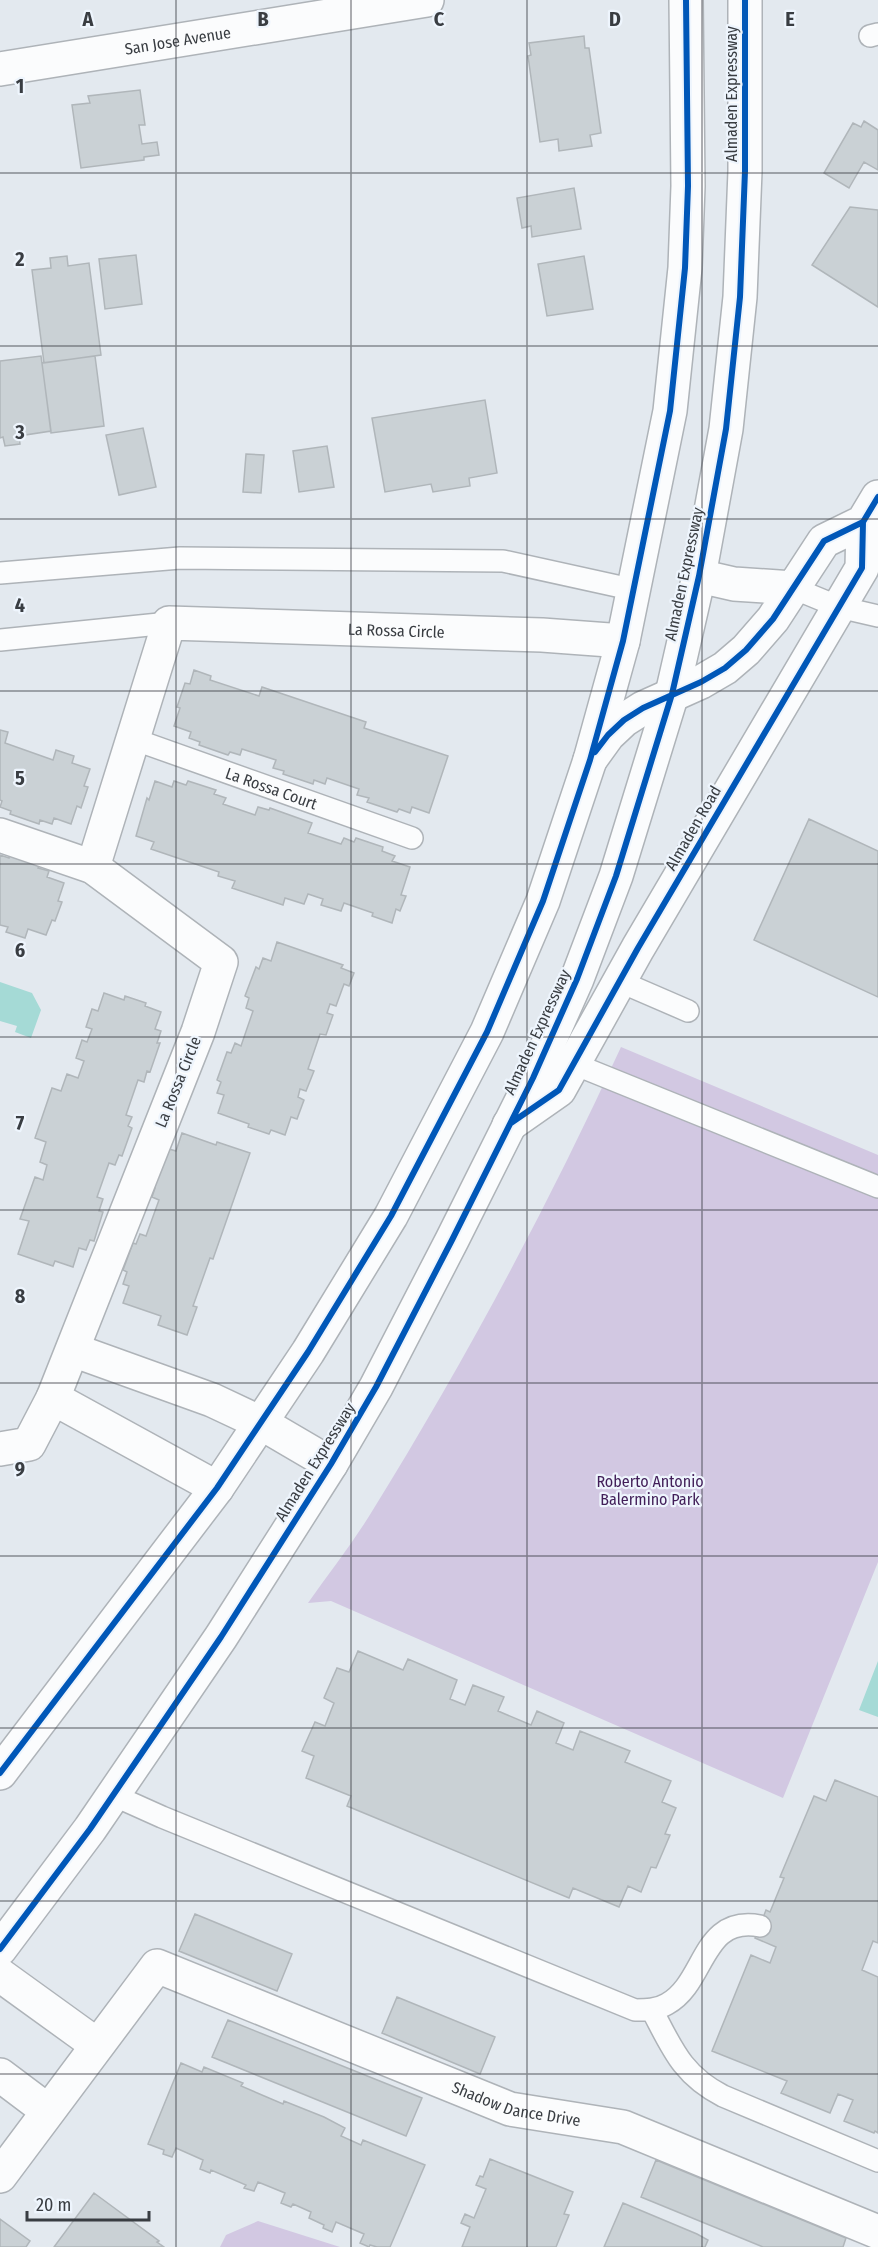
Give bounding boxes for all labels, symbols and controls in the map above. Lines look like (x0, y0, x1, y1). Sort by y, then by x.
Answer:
text: A (82, 7, 95, 31)
text: B (257, 7, 269, 31)
text: C (434, 7, 445, 31)
text: D (609, 7, 621, 31)
text: E (785, 7, 795, 31)
street label: San Jose Avenue (123, 22, 232, 58)
street label: Almaden Expressway (722, 25, 741, 162)
text: 1 (16, 74, 24, 98)
text: 2 (14, 247, 25, 271)
text: 3 (14, 420, 25, 444)
street label: Almaden Expressway (661, 505, 708, 642)
text: 4 (15, 593, 25, 617)
street label: La Rossa Circle (348, 619, 445, 641)
street label: La Rossa Court (223, 763, 321, 813)
text: 5 (15, 766, 25, 790)
street label: Almaden Road (661, 782, 725, 874)
text: 6 (15, 938, 25, 962)
street label: Almaden Expressway (500, 966, 575, 1098)
street label: La Rossa Circle (151, 1034, 205, 1130)
text: 7 (16, 1111, 25, 1135)
text: 8 (15, 1284, 26, 1308)
street label: Almaden Expressway (271, 1399, 360, 1525)
text: 9 (15, 1457, 25, 1481)
park label: Roberto Antonio Balermino Park (596, 1472, 704, 1509)
street label: Shadow Dance Drive (449, 2077, 582, 2130)
scale bar (27, 2184, 148, 2222)
text: 20 m (36, 2194, 71, 2216)

